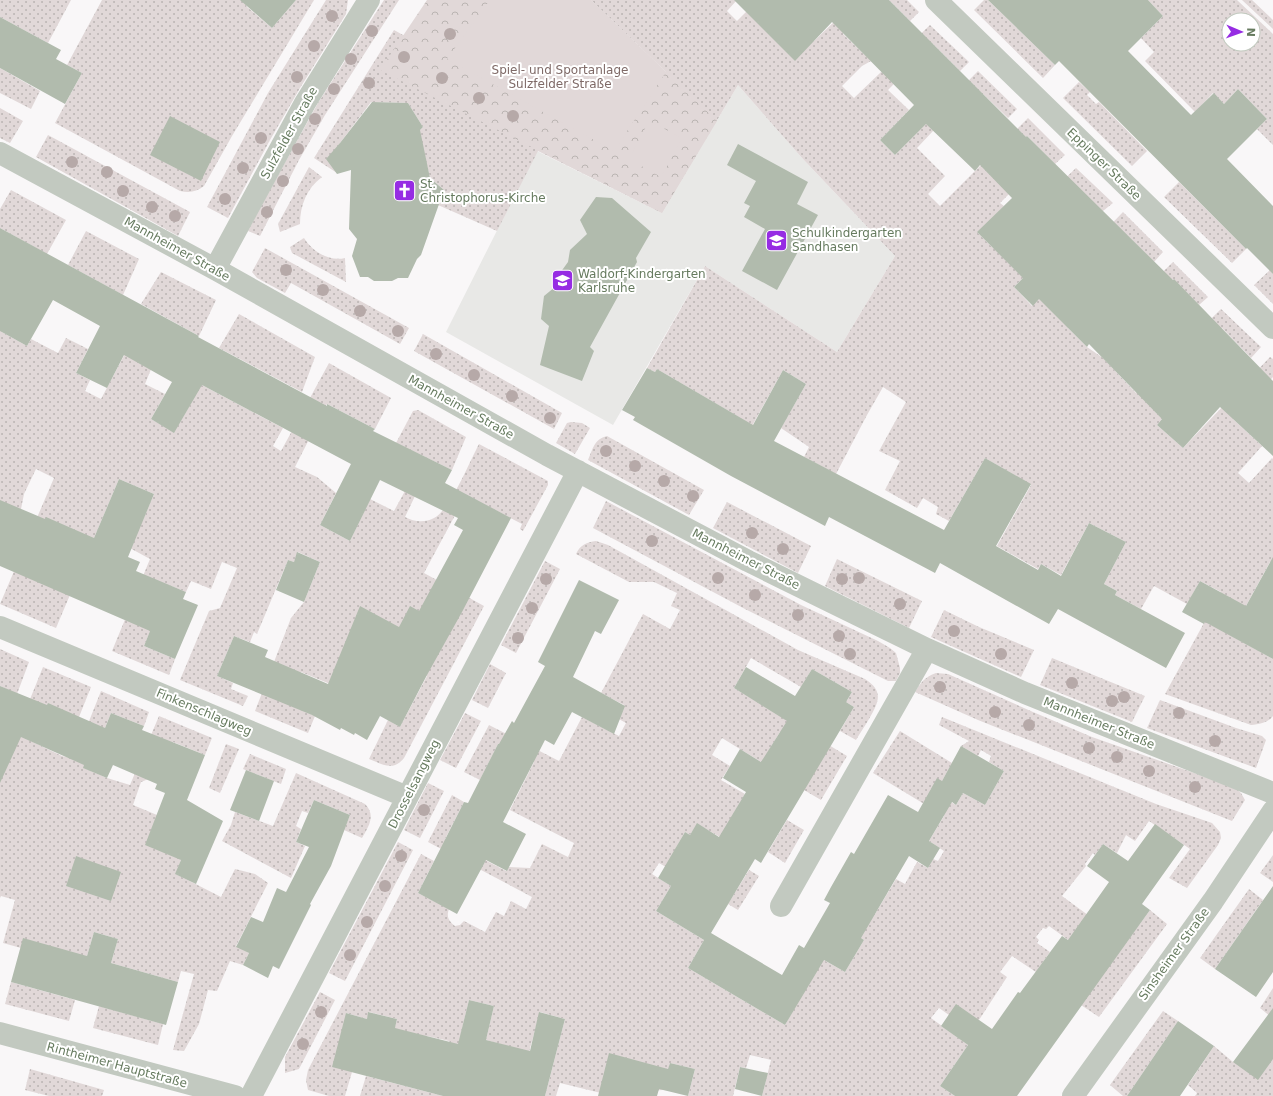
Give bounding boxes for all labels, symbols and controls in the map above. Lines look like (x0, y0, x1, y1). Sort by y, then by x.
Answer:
north arrow (1221, 12, 1261, 52)
text: N (1244, 27, 1257, 37)
park label: Spiel- und Sportanlage Sulzfelder Straße (492, 63, 628, 91)
street label: Sulzfelder Straße (258, 85, 320, 181)
street label: Eppinger Straße (1064, 125, 1144, 203)
place label: St. Christophorus-Kirche (420, 177, 546, 205)
church icon: St. Christophorus-Kirche (392, 178, 418, 204)
street label: Mannheimer Straße (122, 214, 232, 284)
place label: Schulkindergarten Sandhasen (792, 226, 902, 254)
school or university icon: Schulkindergarten Sandhasen (764, 227, 790, 253)
place label: Waldorf-Kindergarten Karlsruhe (578, 267, 706, 295)
school or university icon: Waldorf-Kindergarten Karlsruhe (549, 268, 575, 294)
street label: Mannheimer Straße (406, 372, 516, 442)
street label: Mannheimer Straße (690, 526, 802, 592)
street label: Finkenschlagweg (154, 686, 254, 738)
street label: Mannheimer Straße (1041, 694, 1157, 752)
street label: Drosselsangweg (385, 737, 443, 831)
street label: Sinsheimer Straße (1136, 905, 1212, 1003)
street label: Rintheimer Hauptstraße (45, 1040, 189, 1090)

